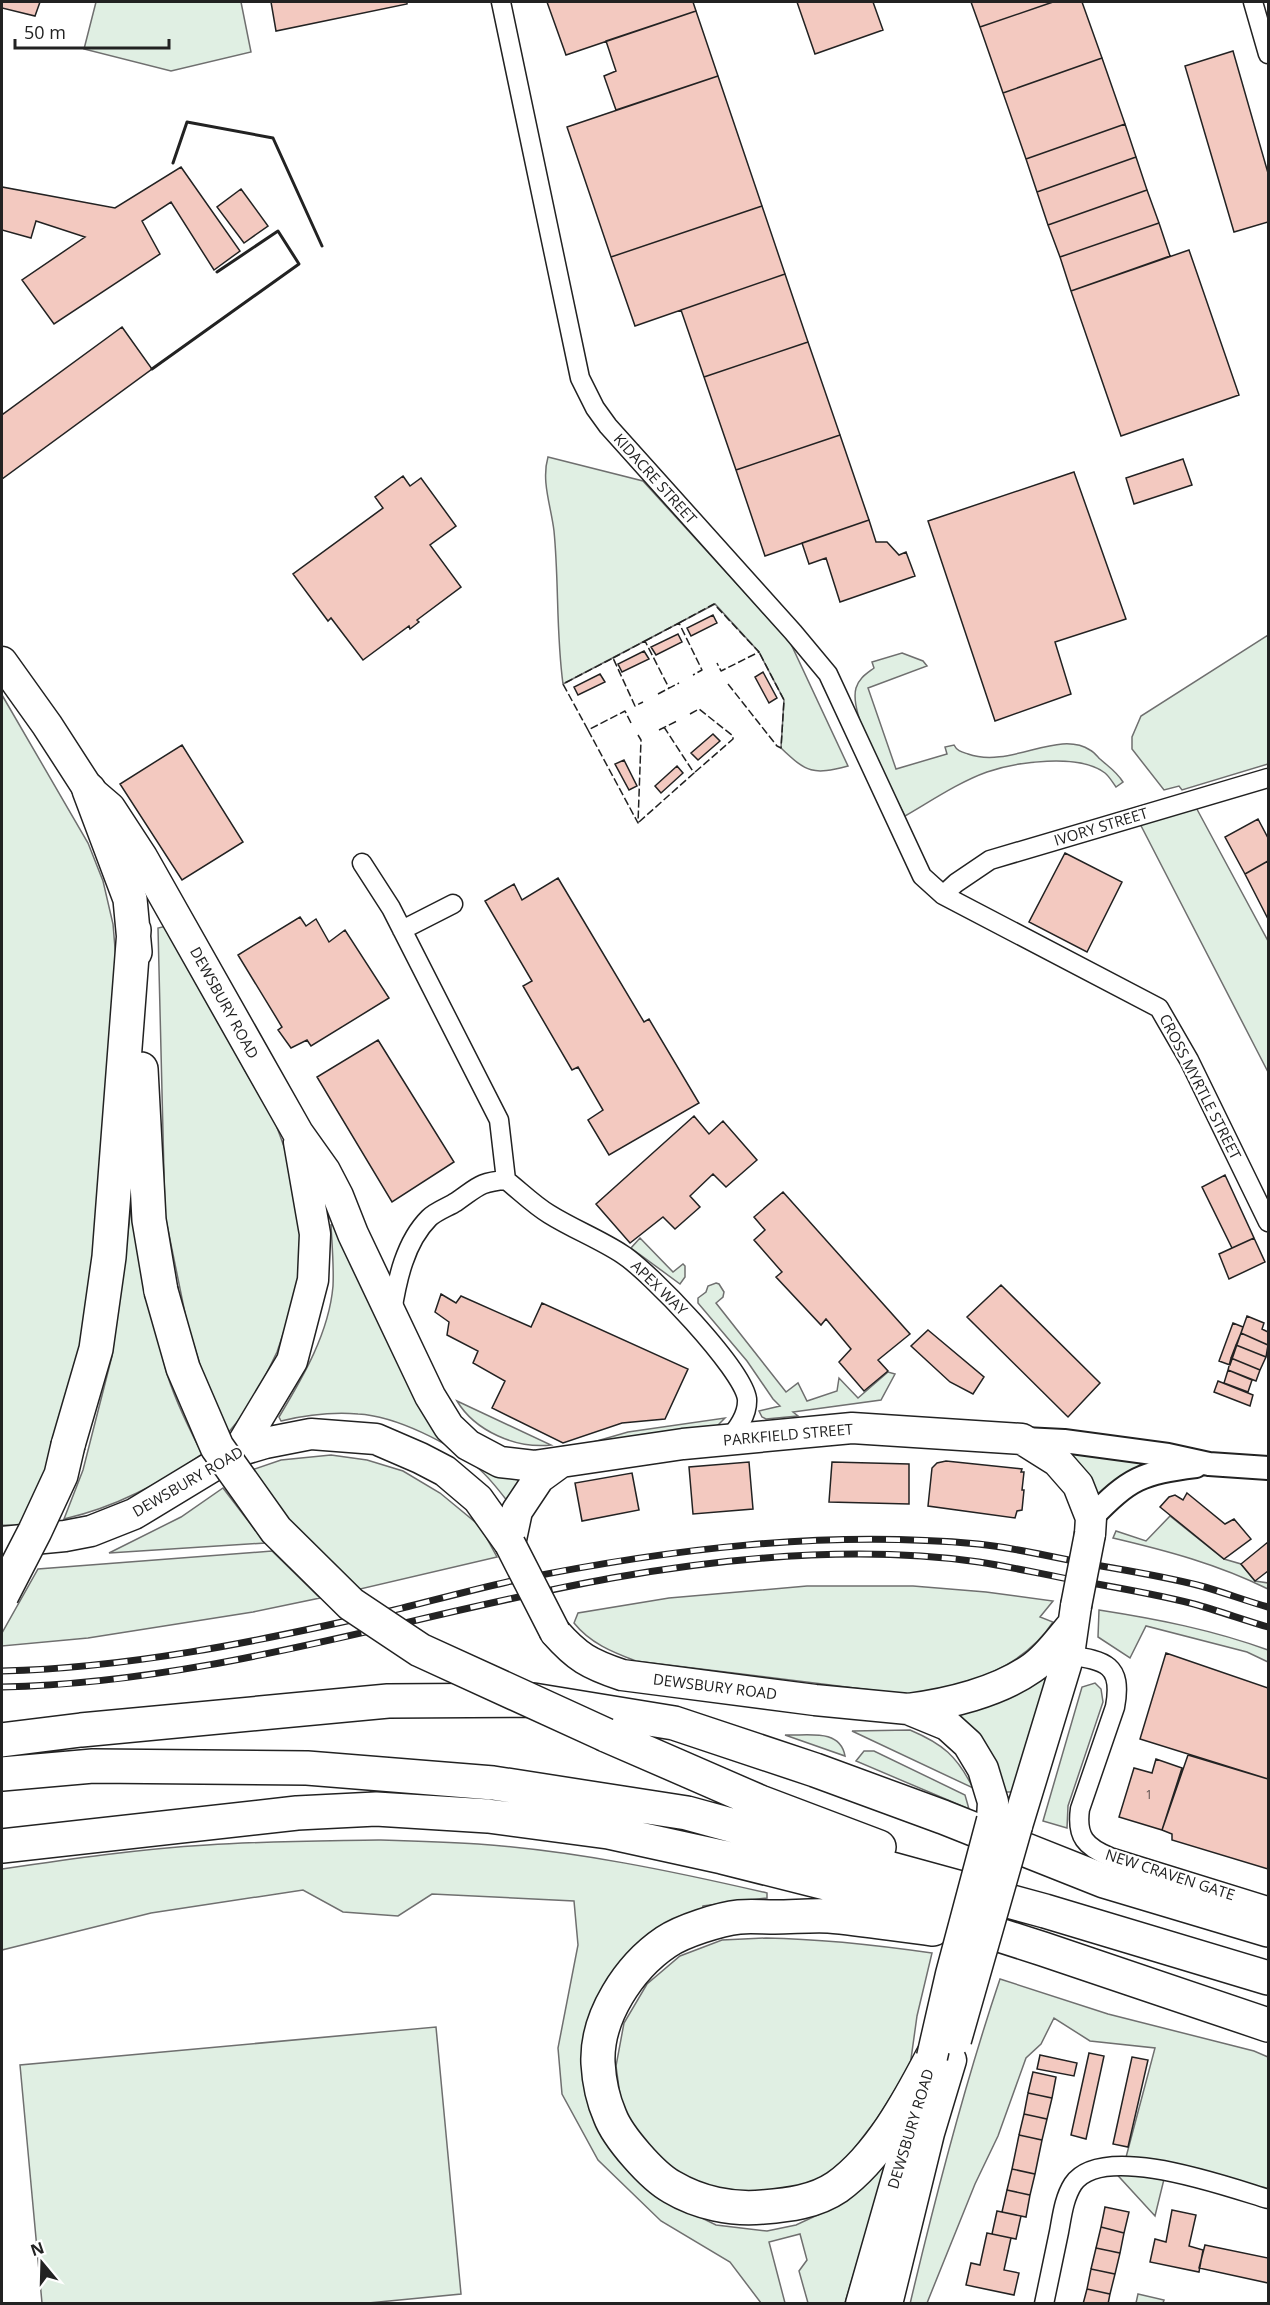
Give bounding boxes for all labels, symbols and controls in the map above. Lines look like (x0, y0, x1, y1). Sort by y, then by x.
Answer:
scale bar (15, 12, 170, 50)
text: 50 m (24, 20, 66, 44)
street label: KIDACRE STREET (610, 429, 702, 528)
street label: IVORY STREET (1051, 802, 1151, 850)
street label: DEWSBURY ROAD (186, 943, 264, 1062)
street label: CROSS MYRTLE STREET (1155, 1010, 1247, 1163)
street label: APEX WAY (627, 1255, 693, 1320)
street label: PARKFIELD STREET (722, 1418, 855, 1450)
street label: DEWSBURY ROAD (128, 1441, 247, 1521)
street label: DEWSBURY ROAD (652, 1668, 778, 1704)
house number: 1 (1146, 1786, 1152, 1803)
street label: NEW CRAVEN GATE (1103, 1844, 1238, 1904)
street label: DEWSBURY ROAD (882, 2066, 938, 2191)
north arrow (12, 2233, 72, 2293)
text: N (27, 2236, 47, 2261)

